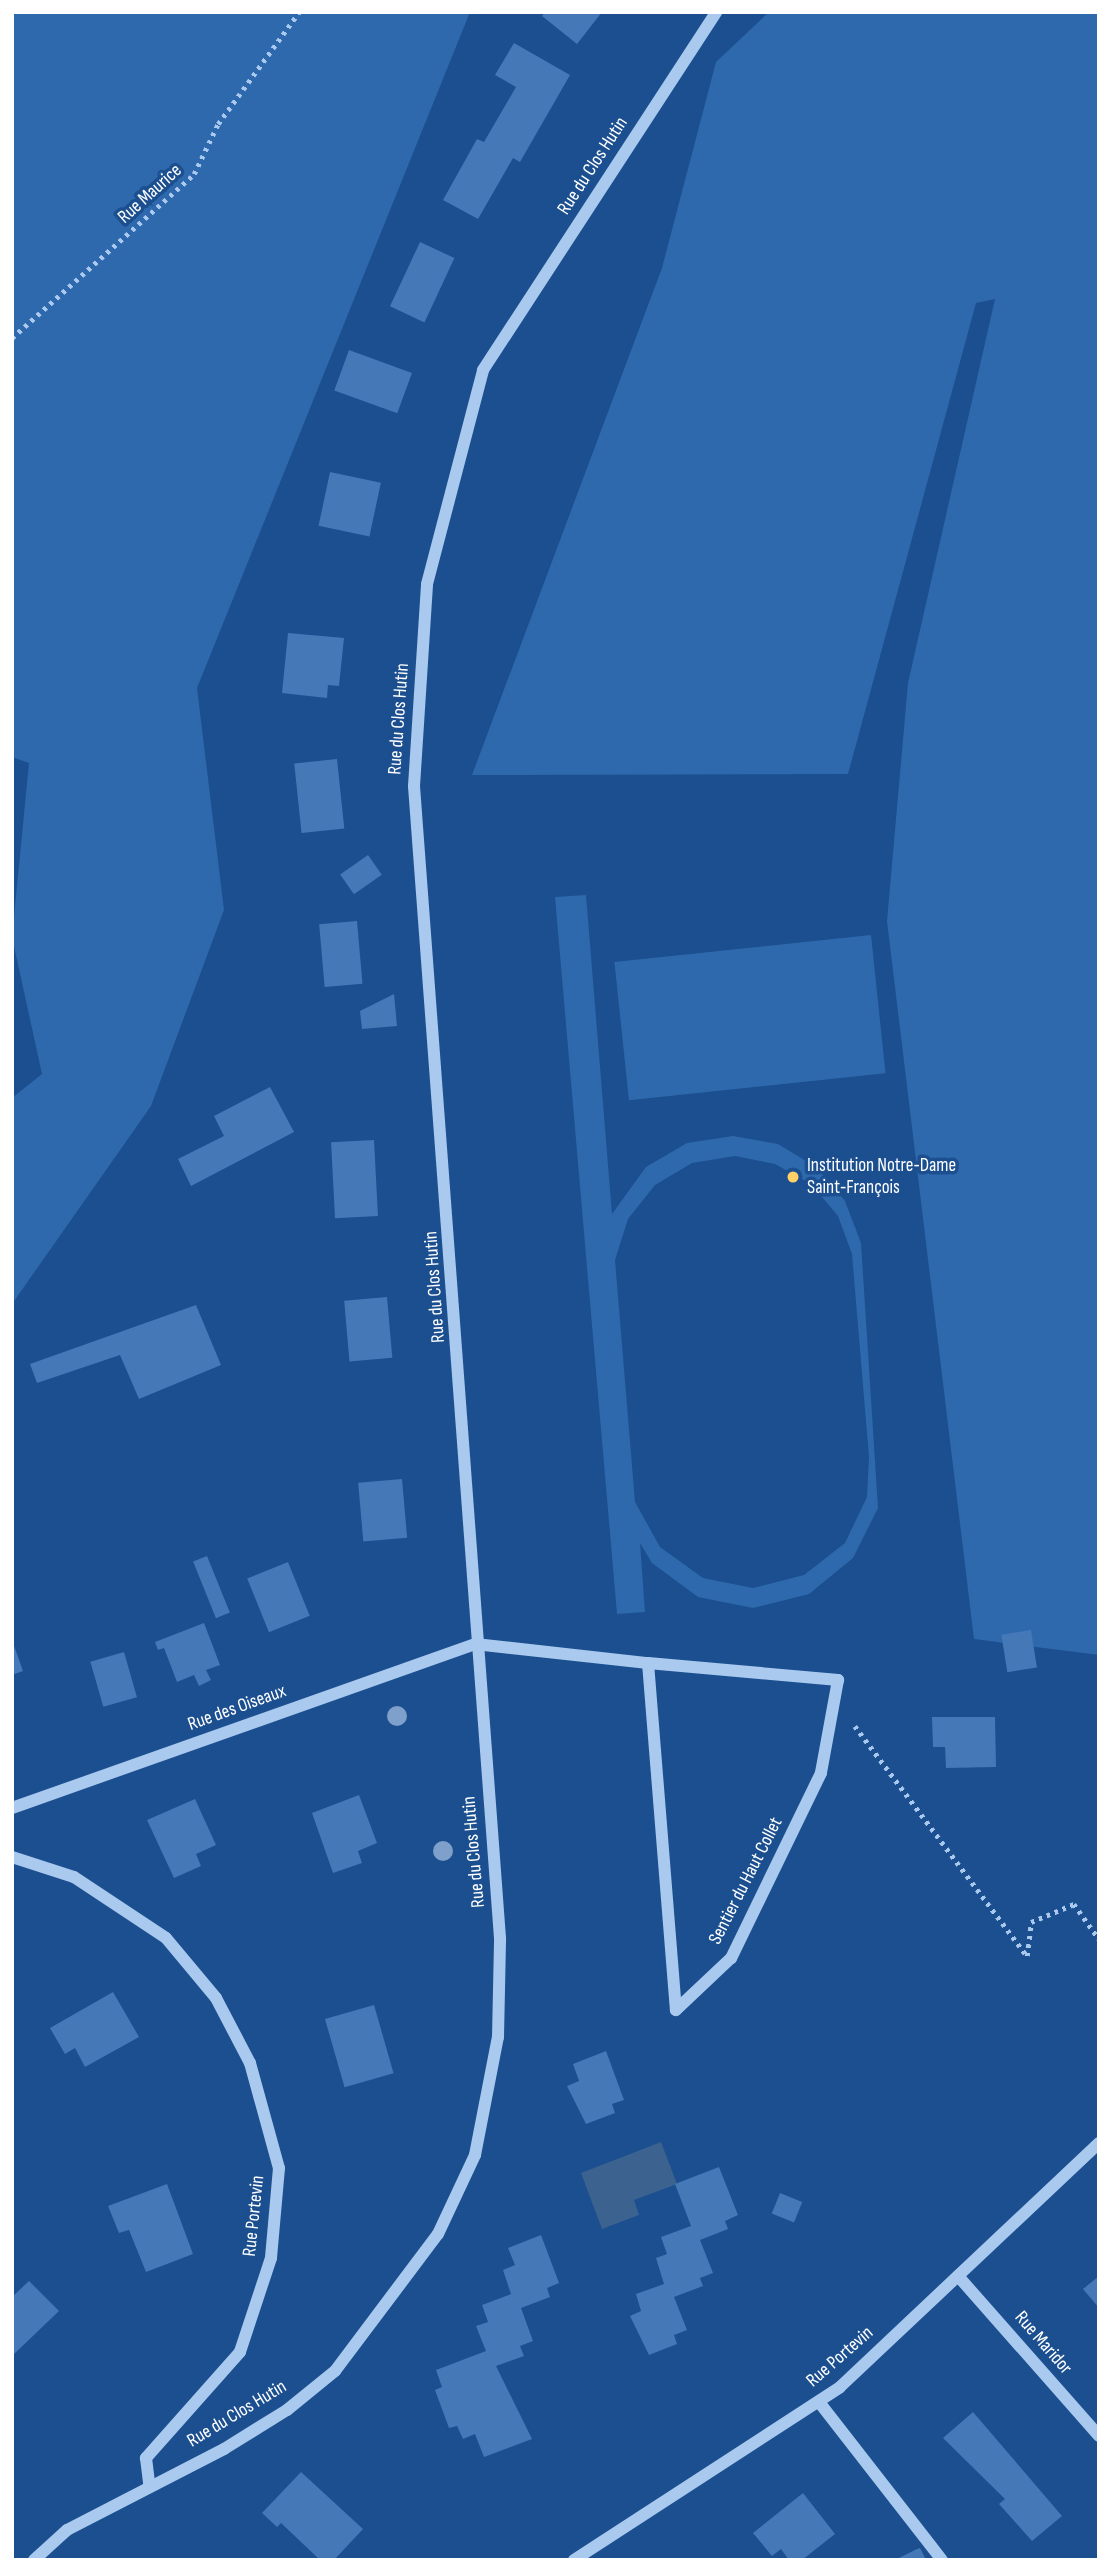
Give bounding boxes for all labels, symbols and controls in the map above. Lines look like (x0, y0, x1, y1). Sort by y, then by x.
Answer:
street label: Rue du Clos Hutin (553, 113, 633, 219)
street label: Rue Maurice (113, 159, 187, 229)
street label: Rue du Clos Hutin (384, 662, 414, 776)
place label: Institution Notre‐Dame Saint‐François (807, 1155, 956, 1199)
marker: Institution Notre‐Dame Saint‐François (785, 1169, 801, 1185)
street label: Rue du Clos Hutin (420, 1230, 450, 1344)
street label: Rue des Oiseaux (185, 1680, 289, 1736)
street label: Rue du Clos Hutin (458, 1795, 490, 1909)
street label: Sentier du Haut Collet (704, 1814, 788, 1948)
street label: Rue Portevin (238, 2174, 270, 2258)
street label: Rue Maridor (1009, 2307, 1077, 2379)
street label: Rue Portevin (802, 2322, 878, 2392)
street label: Rue du Clos Hutin (183, 2375, 291, 2453)

